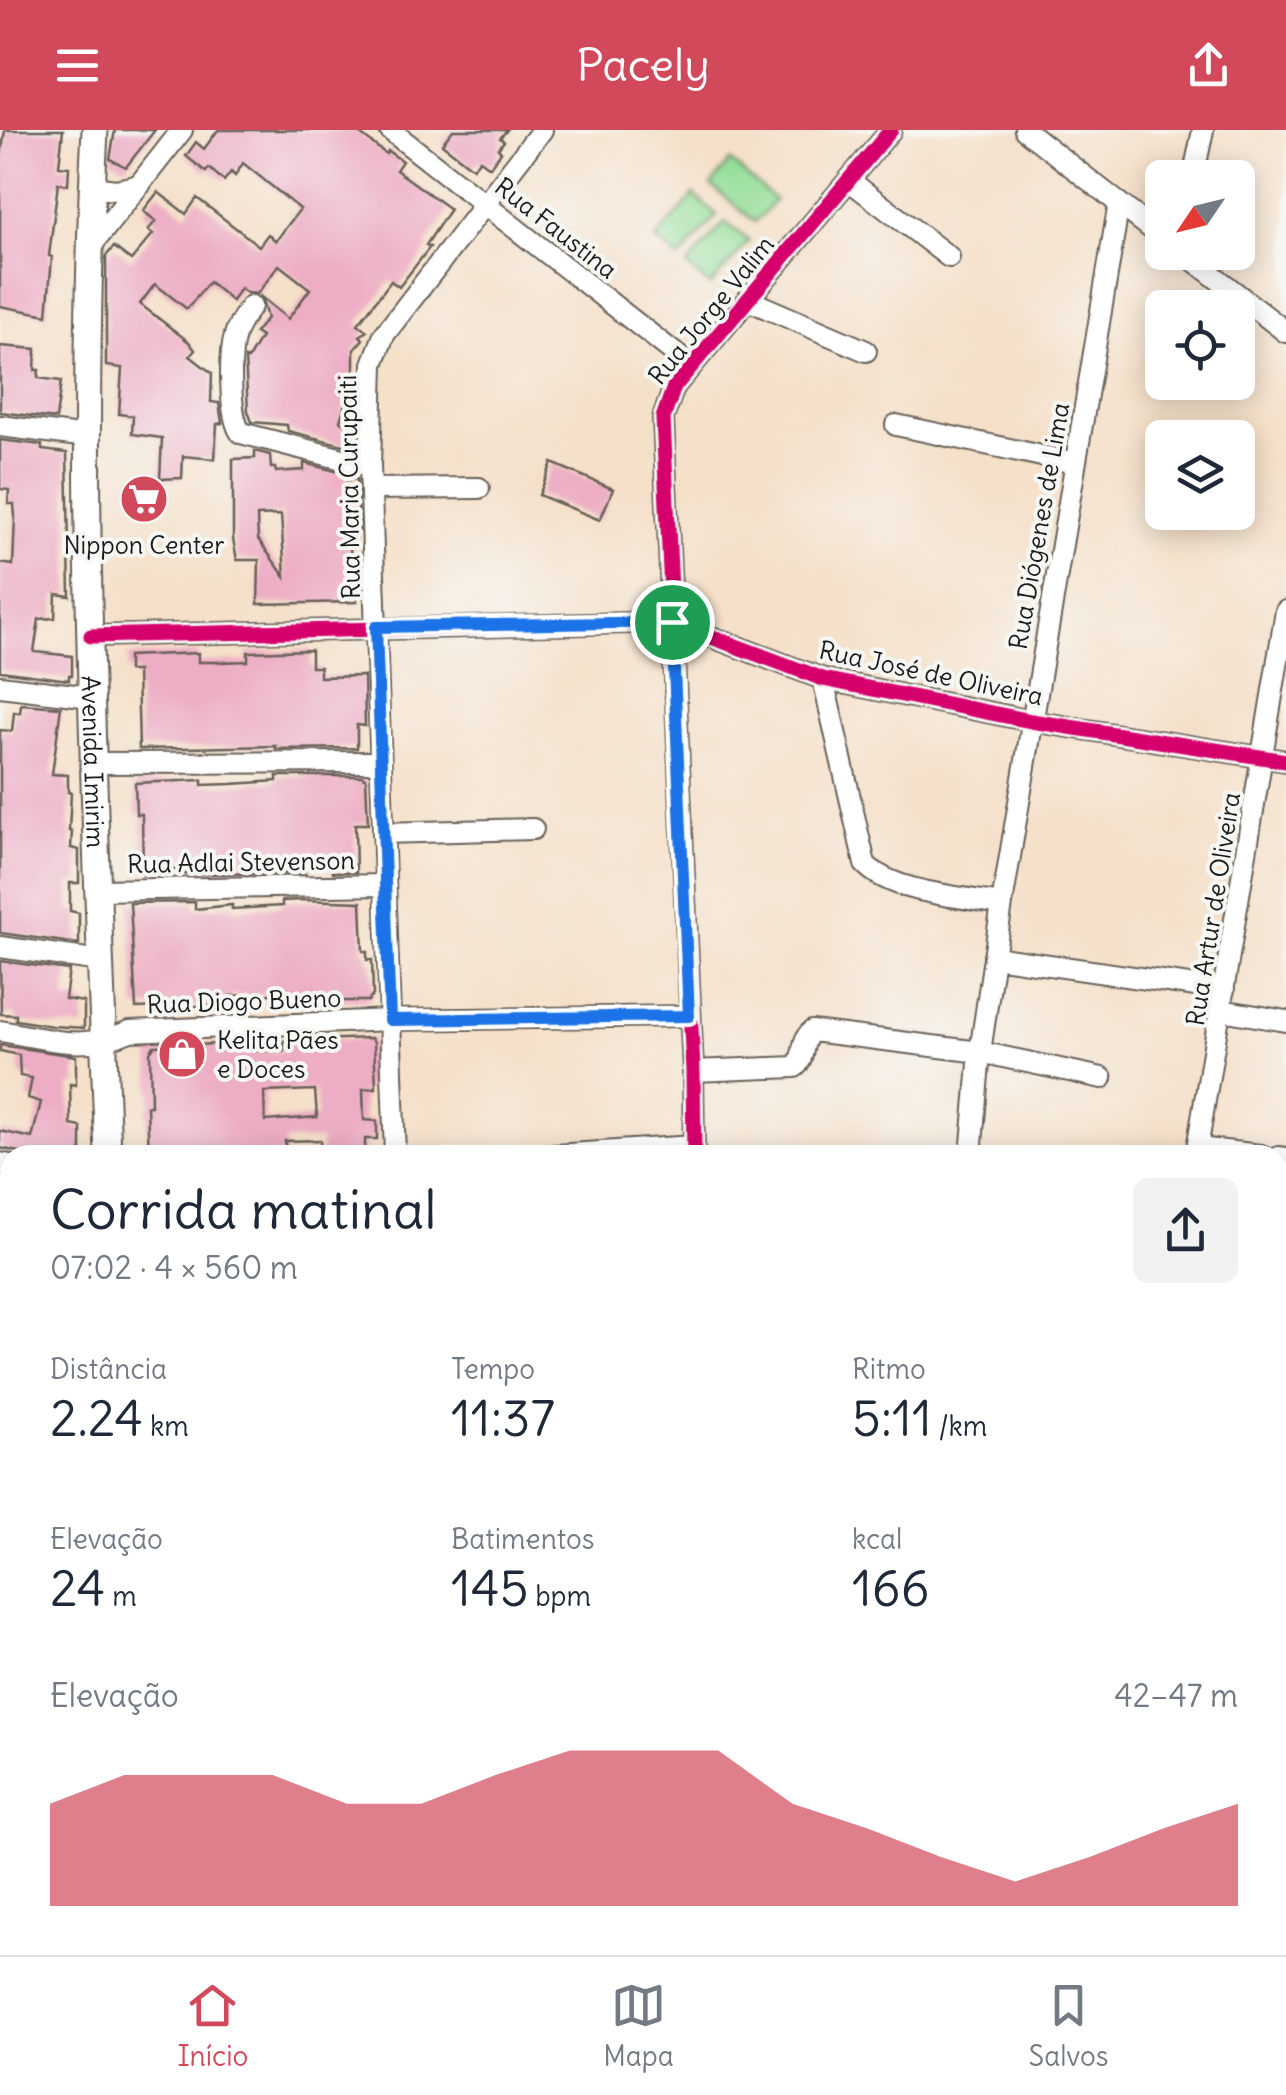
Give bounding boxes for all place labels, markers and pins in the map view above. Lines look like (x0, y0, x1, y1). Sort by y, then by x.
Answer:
supermarket icon: Nippon Center (118, 473, 170, 525)
place label: Nippon Center (63, 529, 225, 561)
pin (630, 580, 715, 665)
place label: Kelita Pães e Doces (217, 1024, 339, 1085)
shop icon: Kelita Pães e Doces (156, 1028, 208, 1080)

